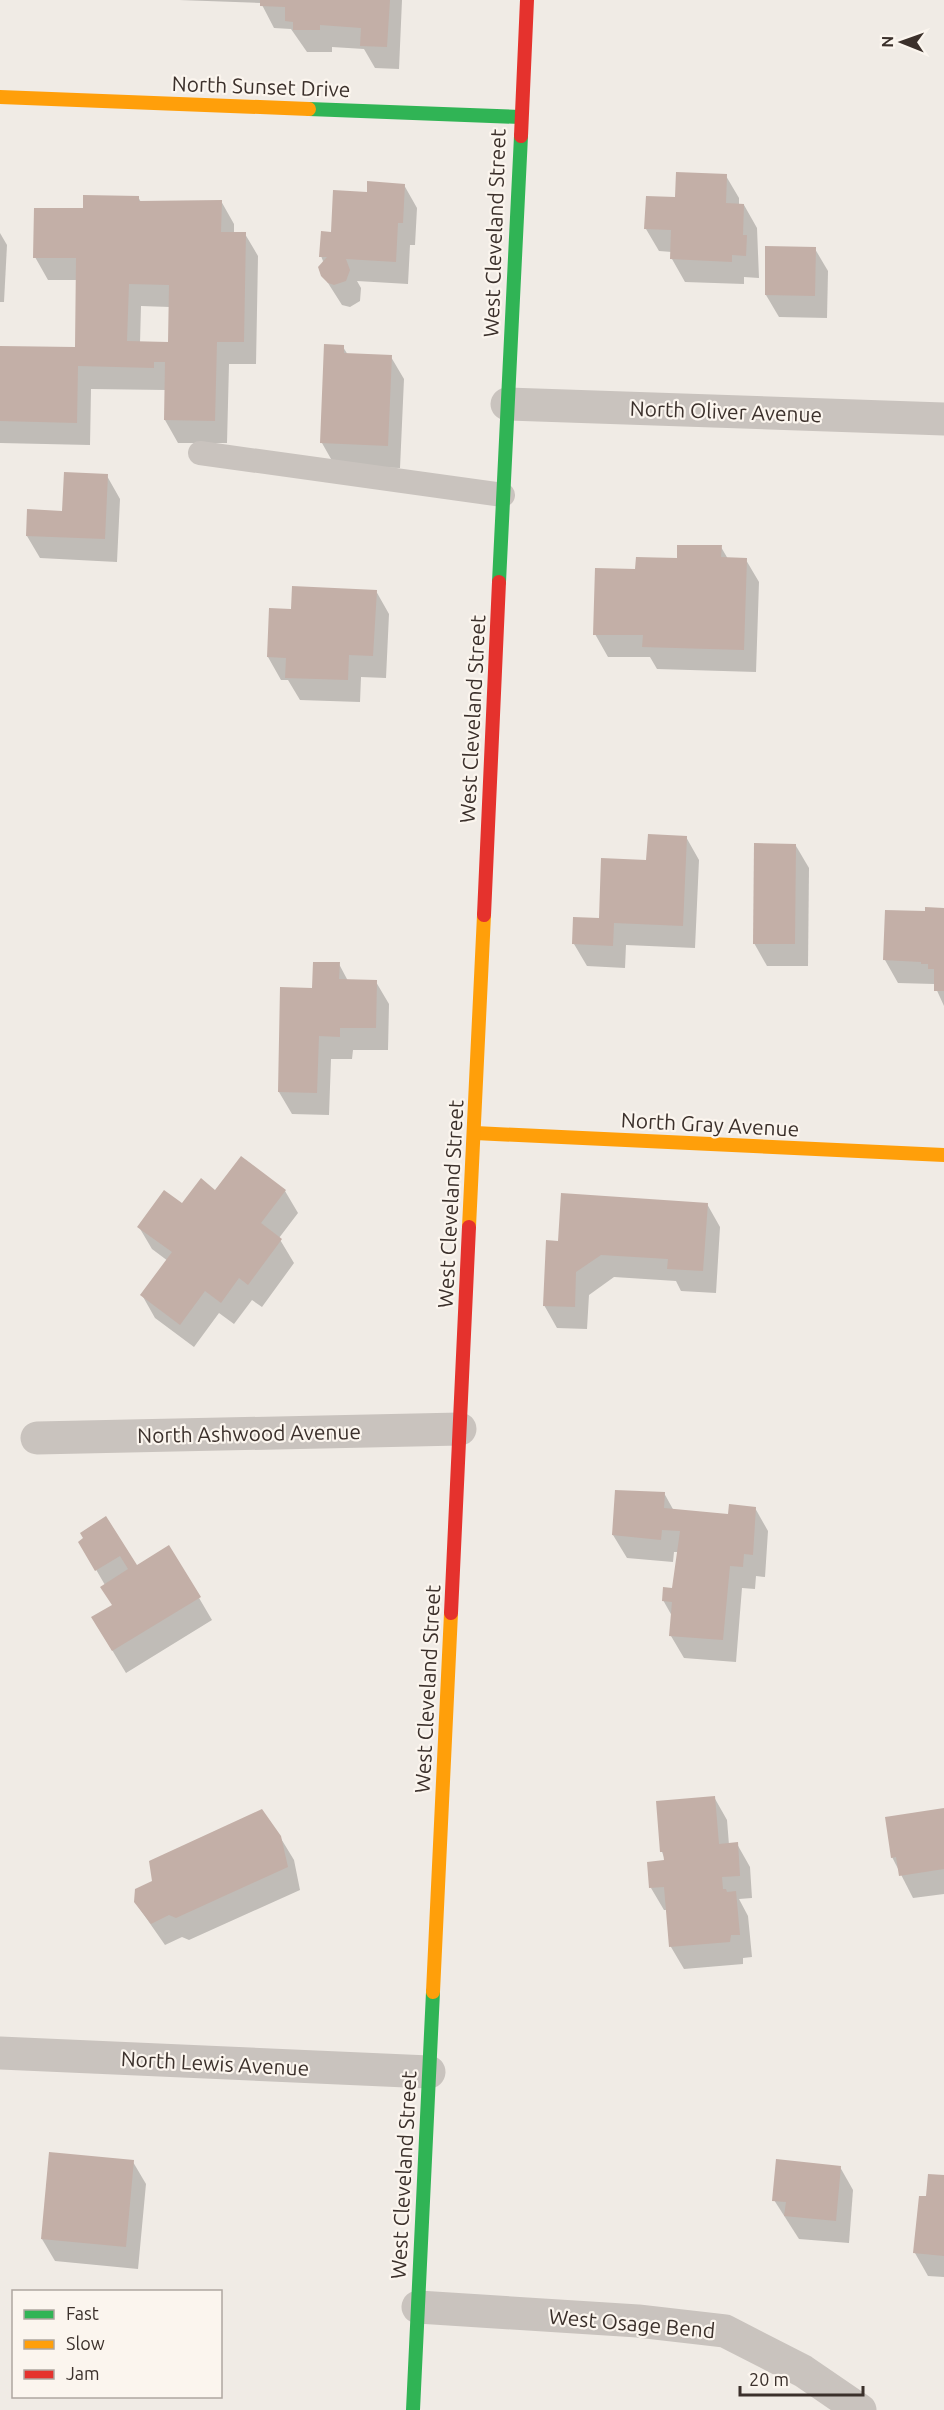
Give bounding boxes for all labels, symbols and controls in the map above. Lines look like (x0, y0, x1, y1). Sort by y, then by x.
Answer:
north arrow (872, 12, 932, 72)
text: N (878, 36, 896, 48)
street label: North Sunset Drive (171, 71, 351, 101)
street label: West Cleveland Street (478, 128, 510, 338)
street label: North Oliver Avenue (629, 396, 823, 426)
street label: West Cleveland Street (455, 614, 489, 824)
street label: West Cleveland Street (433, 1099, 467, 1309)
street label: North Gray Avenue (620, 1107, 800, 1141)
street label: North Ashwood Avenue (137, 1419, 361, 1447)
street label: West Cleveland Street (410, 1584, 444, 1794)
street label: North Lewis Avenue (120, 2046, 310, 2080)
street label: West Cleveland Street (386, 2070, 420, 2280)
legend (12, 2290, 222, 2398)
text: Fast (66, 2303, 99, 2323)
street label: West Osage Bend (548, 2304, 716, 2342)
text: Slow (66, 2333, 105, 2353)
scale bar (740, 2359, 863, 2397)
text: Jam (66, 2363, 100, 2383)
text: 20 m (749, 2369, 789, 2389)

